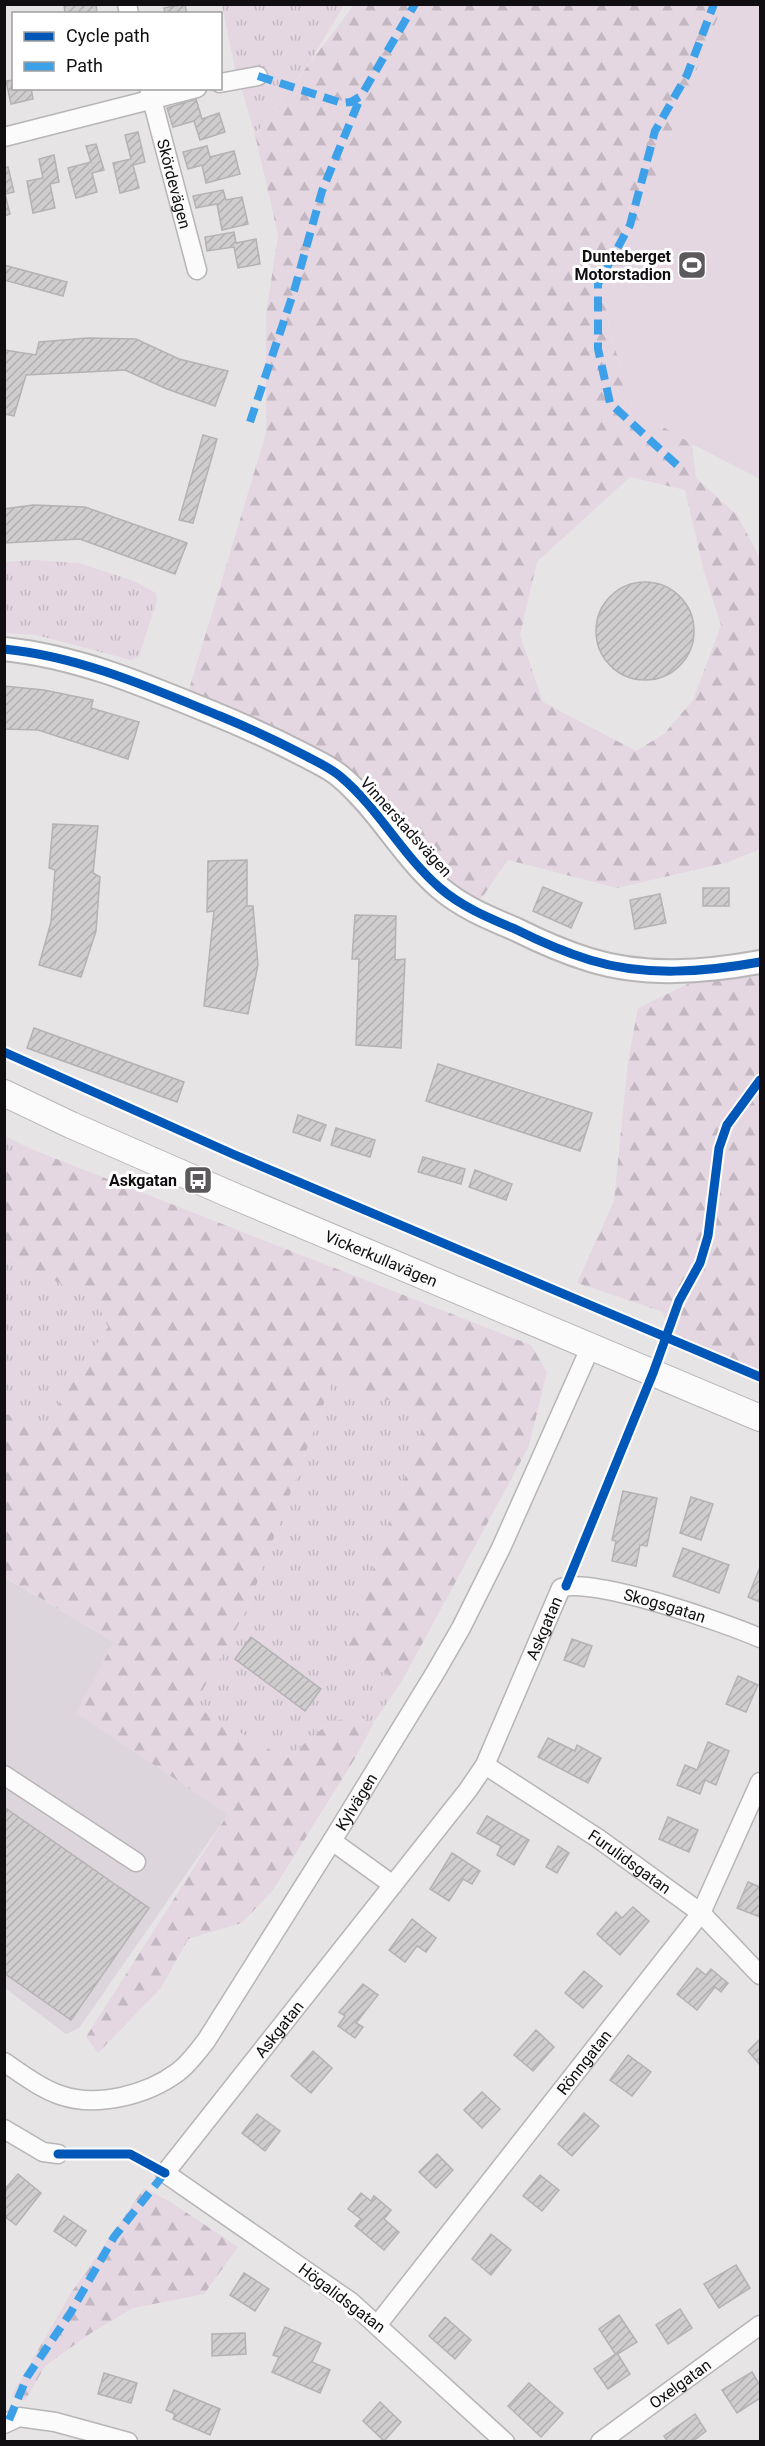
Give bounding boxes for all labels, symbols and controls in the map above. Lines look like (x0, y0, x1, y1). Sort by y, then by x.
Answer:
legend (12, 12, 222, 90)
text: Cycle path (66, 25, 150, 46)
text: Path (66, 55, 103, 76)
street label: Skördevägen (153, 137, 195, 231)
place label: Dunteberget Motorstadion (574, 247, 672, 284)
sports icon: Dunteberget Motorstadion (676, 249, 708, 281)
street label: Vinnerstadsvägen (356, 773, 456, 881)
bus stop icon: Askgatan (182, 1164, 214, 1196)
place label: Askgatan (109, 1171, 177, 1190)
street label: Vickerkullavägen (322, 1226, 440, 1290)
street label: Skogsgatan (622, 1584, 708, 1626)
street label: Askgatan (522, 1594, 566, 1663)
street label: Kylvägen (331, 1769, 381, 1834)
street label: Furulidsgatan (585, 1825, 675, 1898)
street label: Askgatan (251, 1997, 307, 2061)
street label: Rönngatan (552, 2026, 615, 2098)
street label: Högalidsgatan (295, 2259, 389, 2337)
street label: Oxelgatan (645, 2355, 714, 2412)

